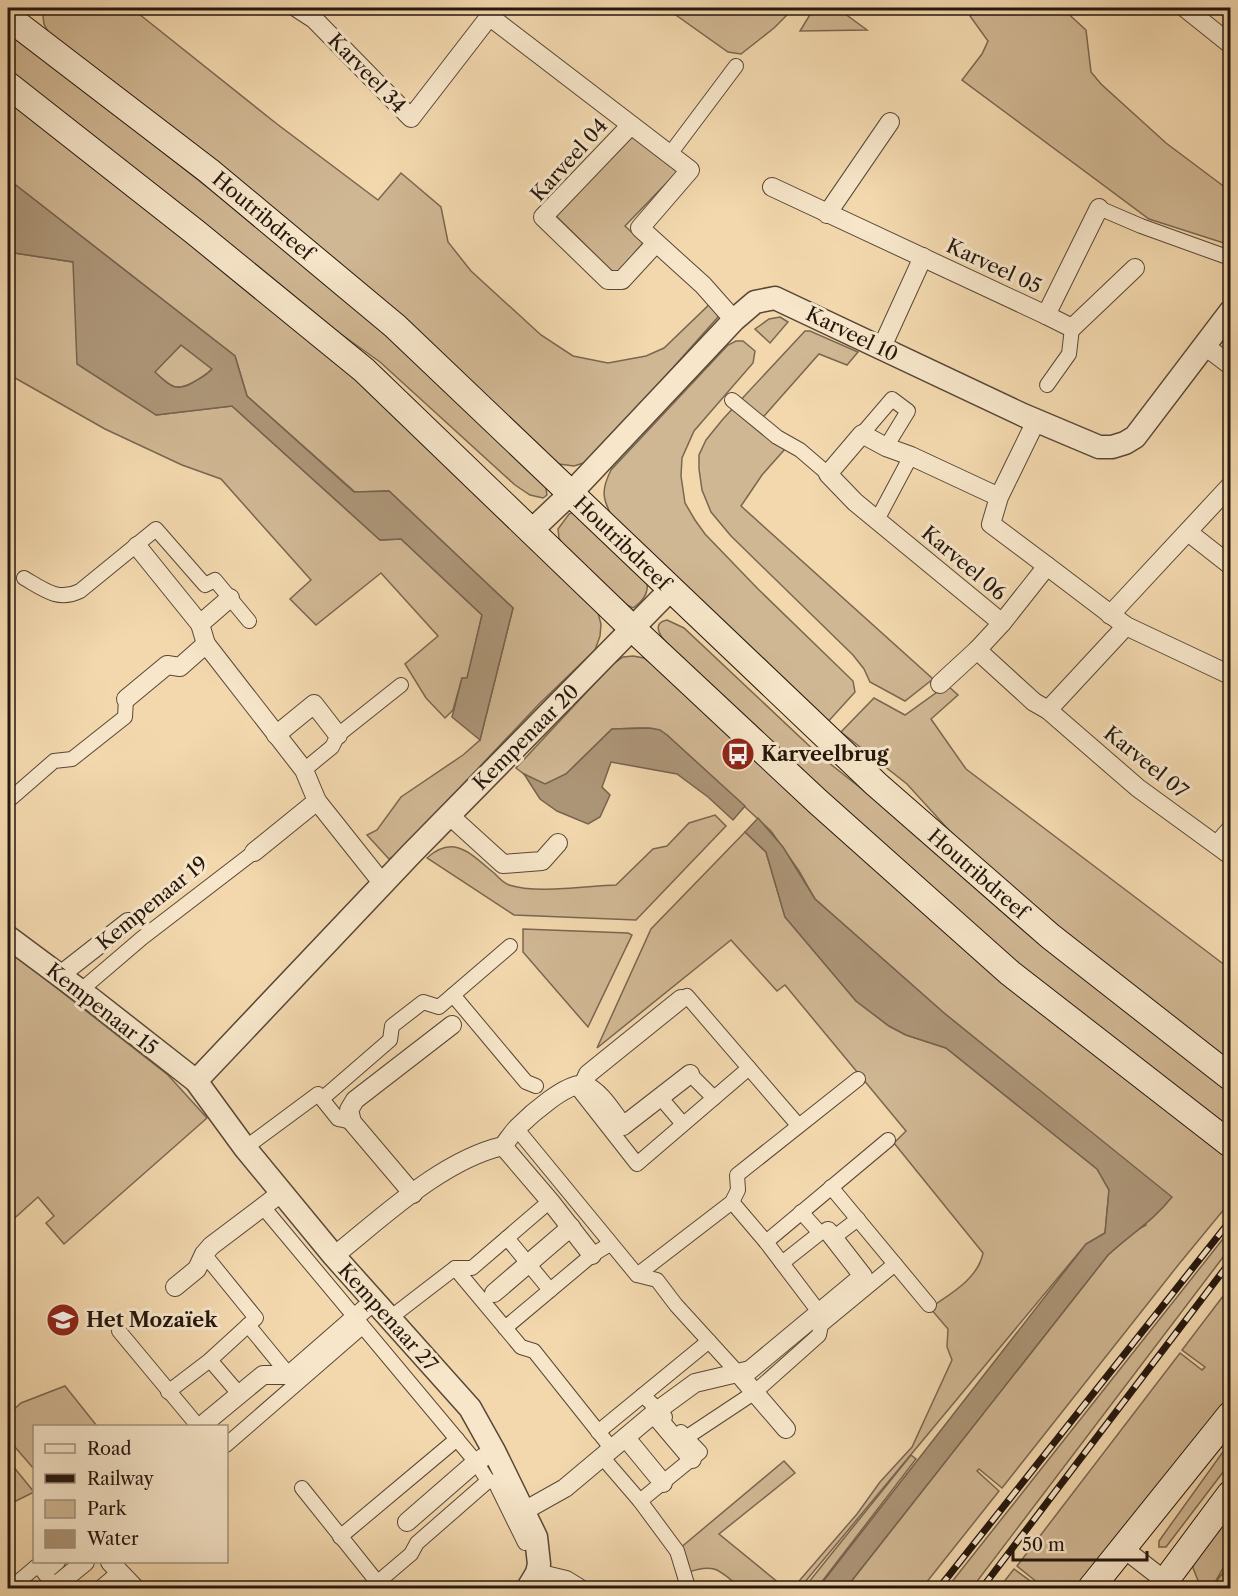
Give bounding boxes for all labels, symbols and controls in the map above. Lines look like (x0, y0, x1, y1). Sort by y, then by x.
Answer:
street label: Karveel 34 (323, 28, 411, 118)
street label: Karveel 04 (526, 114, 612, 206)
street label: Houtribdreef (207, 167, 321, 267)
street label: Karveel 05 (943, 234, 1045, 298)
street label: Karveel 10 (802, 301, 902, 367)
street label: Houtribdreef (569, 491, 677, 597)
street label: Karveel 06 (917, 521, 1011, 605)
street label: Kempenaar 20 (468, 679, 584, 795)
street label: Karveel 07 (1099, 721, 1193, 803)
bus stop icon: Karveelbrug (720, 736, 756, 772)
place label: Karveelbrug (761, 742, 889, 766)
street label: Houtribdreef (923, 824, 1035, 926)
street label: Kempenaar 19 (92, 851, 212, 955)
street label: Kempenaar 15 (42, 958, 162, 1060)
street label: Kempenaar 27 (333, 1258, 443, 1376)
school or university icon: Het Mozaïek (45, 1302, 81, 1338)
place label: Het Mozaïek (86, 1308, 218, 1332)
legend (33, 1425, 228, 1563)
text: Road (87, 1438, 132, 1460)
text: Railway (87, 1468, 155, 1490)
text: Park (87, 1498, 128, 1520)
scale bar (1013, 1524, 1146, 1562)
text: Water (86, 1528, 139, 1550)
text: 50 m (1022, 1534, 1065, 1556)

